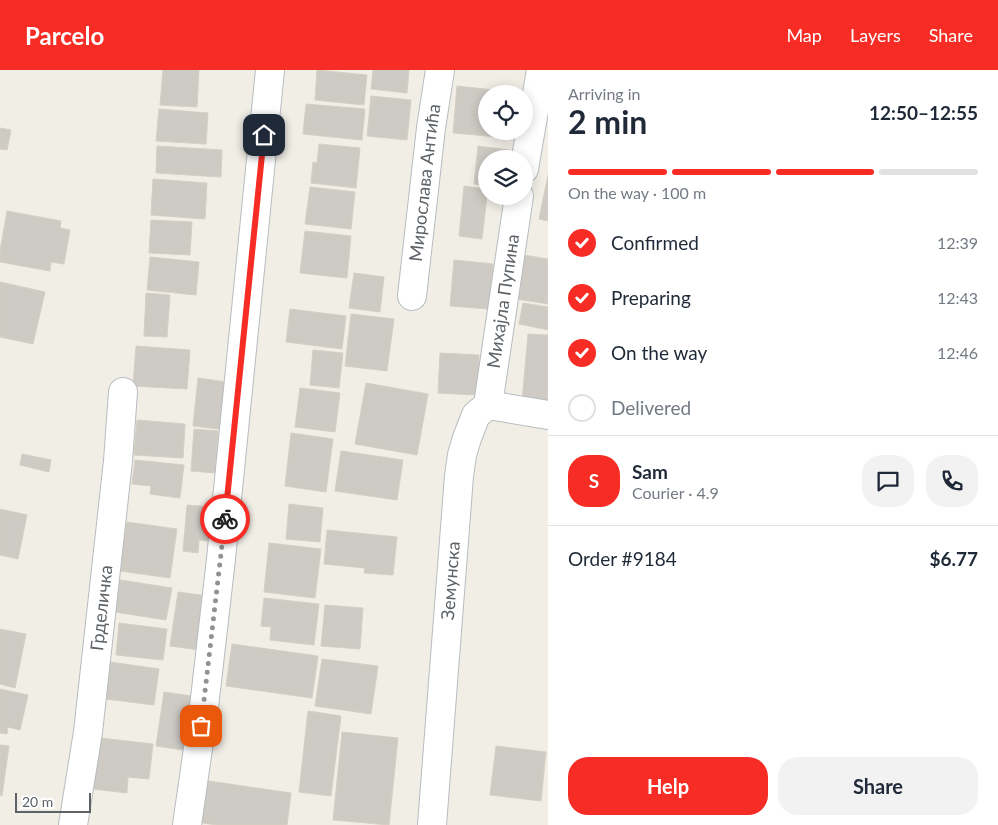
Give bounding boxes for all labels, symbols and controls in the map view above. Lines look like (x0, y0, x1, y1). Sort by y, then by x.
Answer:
text: Parcelo (25, 21, 104, 50)
text: Map (786, 24, 822, 46)
text: Layers (850, 24, 901, 46)
text: Share (929, 24, 973, 46)
text: Arriving in (568, 84, 641, 103)
map controls (478, 85, 533, 205)
button: locate (478, 85, 533, 140)
text: 12:50–12:55 (869, 101, 978, 124)
street label: Мирослава Антића (404, 102, 445, 263)
text: 2 min (568, 102, 647, 141)
pin (243, 114, 285, 156)
icon: home (250, 121, 278, 149)
button: layers (478, 150, 533, 205)
text: On the way · 100 m (568, 183, 706, 202)
icon: check (568, 229, 596, 257)
text: Confirmed (611, 231, 699, 254)
street label: Михајла Пупина (482, 233, 523, 369)
text: 12:39 (937, 233, 978, 252)
icon: check (568, 284, 596, 312)
text: Preparing (611, 286, 691, 309)
text: 12:43 (937, 288, 978, 307)
icon: check (568, 339, 596, 367)
text: On the way (611, 341, 707, 364)
text: 12:46 (937, 343, 978, 362)
text: Delivered (611, 396, 691, 419)
button: chat (862, 455, 914, 507)
button: phone (926, 455, 978, 507)
text: Sam (632, 460, 668, 483)
text: S (589, 469, 599, 492)
text: Courier · 4.9 (632, 483, 719, 502)
courier (200, 494, 250, 544)
icon: bike (211, 505, 239, 533)
street label: Земунска (436, 541, 464, 621)
text: Order #9184 (568, 547, 677, 570)
text: $6.77 (929, 547, 978, 570)
street label: Грделичка (85, 564, 116, 652)
pin (180, 705, 222, 747)
icon: bag (187, 712, 215, 740)
button: Help (568, 757, 768, 815)
button: Share (778, 757, 978, 815)
scale bar (15, 790, 91, 813)
text: 20 m (22, 793, 53, 810)

